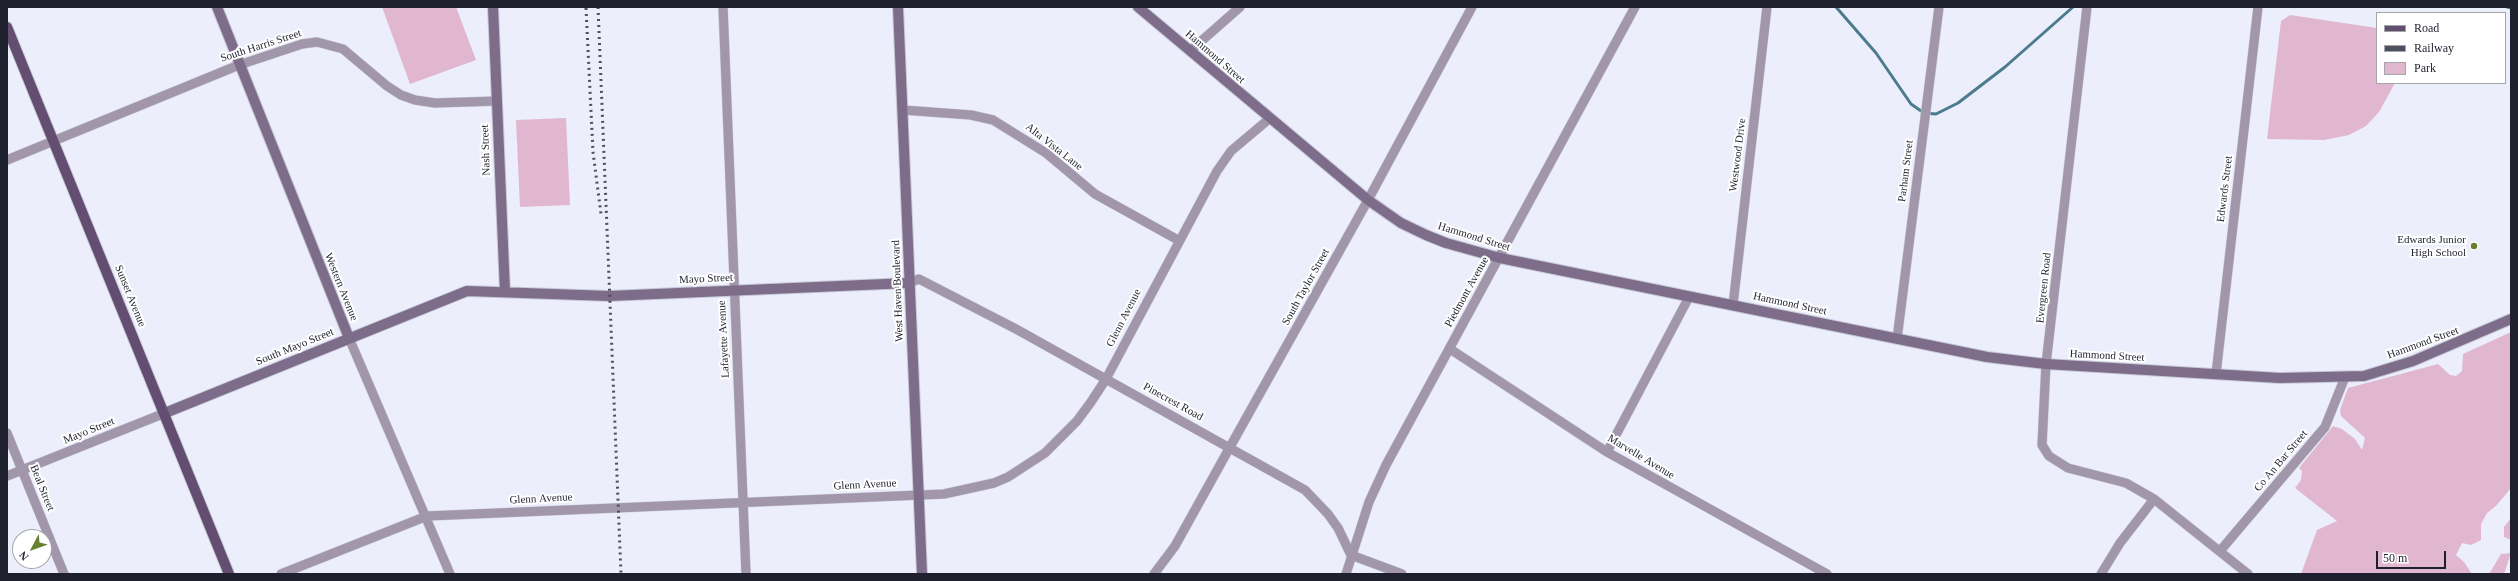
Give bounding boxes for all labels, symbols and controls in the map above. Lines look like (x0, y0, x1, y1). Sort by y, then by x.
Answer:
legend (2376, 12, 2506, 84)
text: Road (2414, 21, 2439, 35)
street label: South Harris Street (219, 27, 303, 65)
street label: Hammond Street (1182, 27, 1248, 87)
text: Railway (2414, 41, 2454, 55)
text: Park (2414, 61, 2436, 75)
street label: Westwood Drive (1727, 117, 1749, 193)
street label: Alta Vista Lane (1023, 121, 1085, 173)
street label: Nash Street (479, 124, 493, 176)
street label: Parham Street (1896, 139, 1916, 203)
street label: Edwards Street (2214, 155, 2236, 223)
street label: Hammond Street (1436, 220, 1512, 254)
place label: Edwards Junior High School (2397, 233, 2466, 259)
street label: West Haven Boulevard (890, 240, 906, 342)
marker: Edwards Junior High School (2469, 241, 2479, 251)
street label: South Taylor Street (1280, 246, 1332, 328)
street label: Western Avenue (321, 251, 361, 323)
street label: Evergreen Road (2034, 252, 2054, 324)
street label: Piedmont Avenue (1442, 255, 1492, 329)
street label: Sunset Avenue (112, 263, 148, 329)
street label: Mayo Street (679, 271, 733, 287)
street label: Glenn Avenue (1104, 287, 1144, 349)
street label: Hammond Street (1752, 290, 1828, 318)
street label: Lafayette Avenue (715, 300, 733, 378)
street label: Hammond Street (2386, 324, 2460, 362)
street label: South Mayo Street (254, 325, 336, 369)
street label: Hammond Street (2069, 347, 2145, 365)
street label: Pinecrest Road (1141, 380, 1205, 424)
street label: Mayo Street (61, 415, 117, 447)
street label: Co An Bar Street (2251, 428, 2311, 494)
street label: Marvelle Avenue (1605, 432, 1677, 482)
street label: Beal Street (27, 463, 57, 513)
street label: Glenn Avenue (833, 477, 897, 493)
street label: Glenn Avenue (509, 491, 573, 507)
north arrow (12, 529, 52, 569)
scale bar (2378, 543, 2448, 569)
text: N (17, 549, 31, 563)
text: 50 m (2383, 551, 2407, 565)

